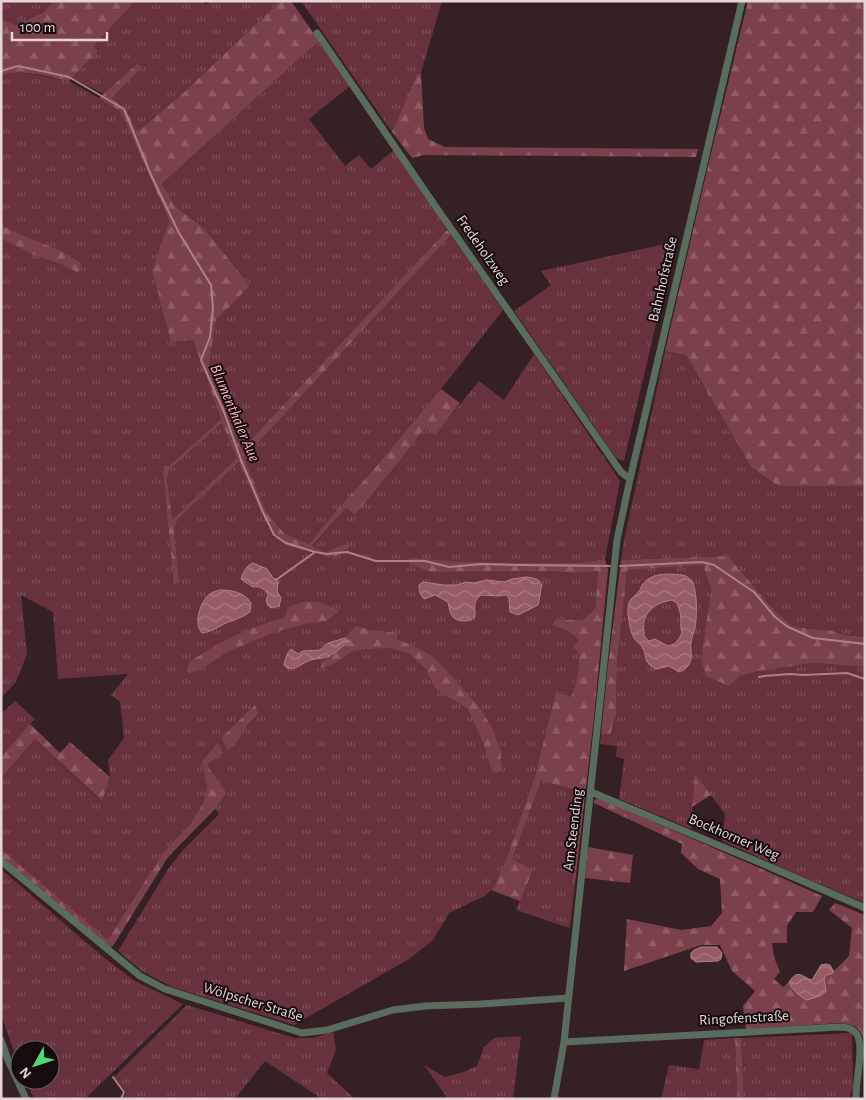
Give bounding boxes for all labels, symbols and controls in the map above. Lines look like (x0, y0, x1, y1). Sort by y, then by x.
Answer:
scale bar (12, 10, 108, 42)
text: 100 m (20, 20, 55, 35)
street label: Fredeholzweg (454, 212, 513, 288)
street label: Bahnhofstraße (646, 235, 680, 323)
water label: Blumenthaler Aue (207, 362, 263, 464)
street label: Am Steending (561, 787, 586, 872)
street label: Bockhorner Weg (687, 811, 782, 863)
street label: Wölpscher Straße (201, 980, 305, 1024)
street label: Ringofenstraße (699, 1008, 790, 1028)
north arrow (10, 1040, 60, 1090)
text: N (17, 1064, 34, 1081)

